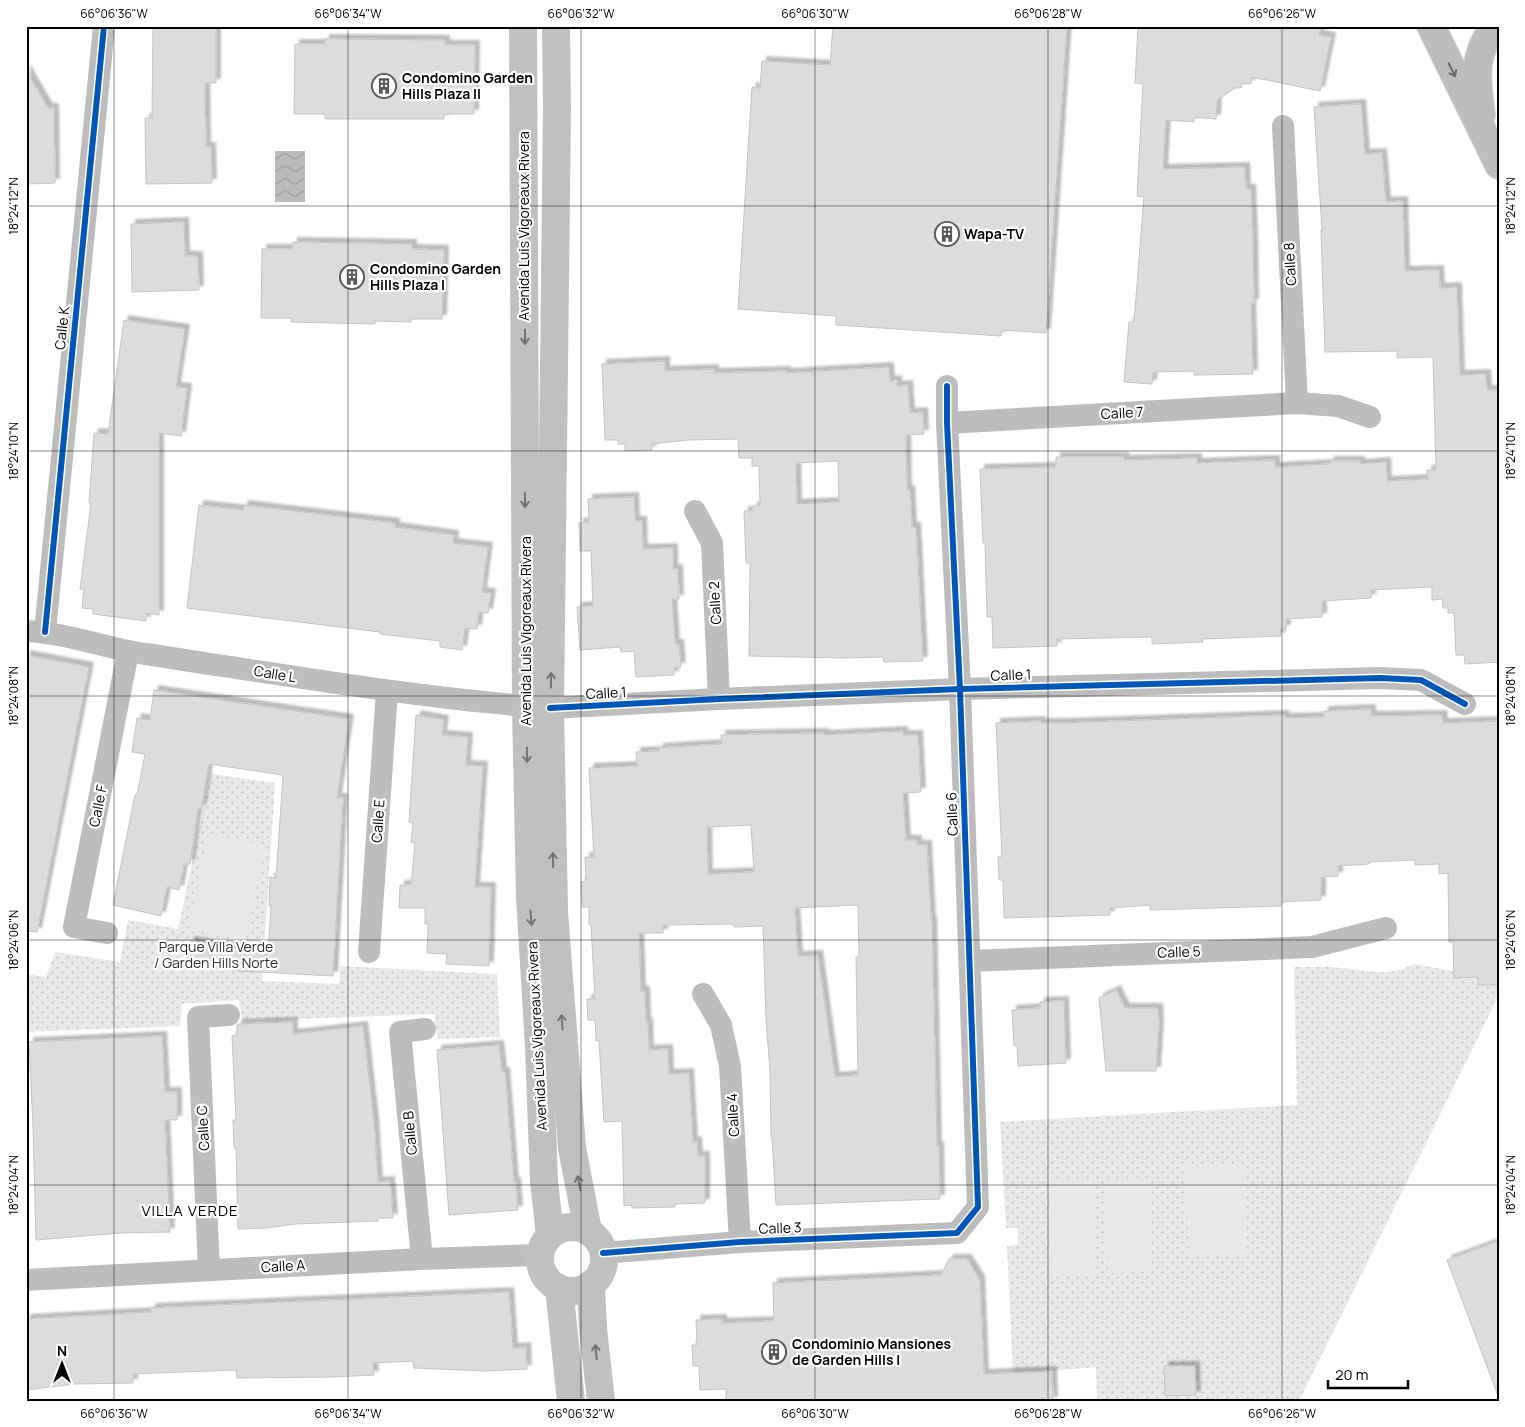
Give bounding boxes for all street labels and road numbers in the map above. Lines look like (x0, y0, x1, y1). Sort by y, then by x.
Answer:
street label: Avenida Luis Vigoreaux Rivera (514, 131, 533, 321)
street label: Calle 8 (1279, 242, 1300, 286)
street label: Calle K (50, 305, 73, 351)
street label: Calle 7 (1100, 402, 1144, 423)
street label: Avenida Luis Vigoreaux Rivera (516, 536, 535, 726)
street label: Calle 2 (704, 581, 725, 625)
street label: Calle L (253, 661, 298, 686)
street label: Calle 1 (990, 664, 1032, 685)
street label: Calle 1 (585, 682, 627, 703)
street label: Calle F (84, 783, 111, 829)
street label: Calle 6 (941, 792, 962, 836)
street label: Calle E (367, 799, 388, 843)
street label: Avenida Luis Vigoreaux Rivera (522, 941, 551, 1131)
street label: Calle 5 (1157, 941, 1201, 962)
street label: Calle 4 (722, 1093, 743, 1137)
street label: Calle C (192, 1105, 213, 1151)
street label: Calle B (398, 1110, 421, 1156)
street label: Calle 3 (758, 1217, 802, 1238)
street label: Calle A (260, 1255, 306, 1276)

